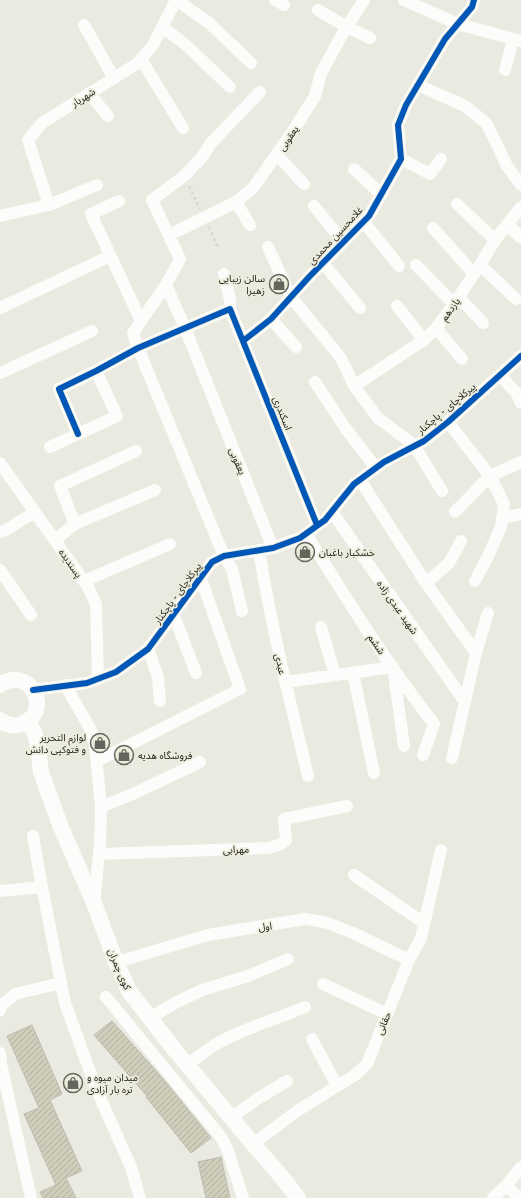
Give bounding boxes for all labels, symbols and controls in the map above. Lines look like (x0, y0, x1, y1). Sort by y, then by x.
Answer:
street label: شهریار (68, 86, 98, 110)
street label: یعقوبی (276, 124, 302, 153)
street label: غلامحسین محمدی (306, 204, 366, 267)
place label: سالن زیبایی زهیرا (219, 273, 265, 297)
shop icon: سالن زیبایی زهیرا (268, 273, 290, 295)
street label: یازدهم (438, 296, 464, 324)
street label: پیرکلاچای - پاچکنار (414, 381, 478, 438)
street label: اسکندری (270, 395, 294, 432)
street label: یعقوبی (226, 446, 248, 477)
shop icon: خشکبار باغبان (294, 541, 316, 563)
street label: پسندیده (56, 547, 84, 580)
place label: خشکبار باغبان (319, 547, 375, 559)
street label: پیرکلاچای - پاچکنار (151, 561, 204, 627)
street label: شهید عبدی زاده (374, 578, 420, 637)
street label: ششم (364, 632, 387, 658)
street label: عبدی (272, 652, 288, 676)
place label: لوازم التحریر و فتوکپی دانش (26, 732, 86, 756)
shop icon: لوازم التحریر و فتوکپی دانش (89, 732, 111, 754)
shop icon: فروشگاه هدیه (113, 744, 135, 766)
place label: فروشگاه هدیه (138, 750, 193, 762)
street label: مهرابی (223, 844, 249, 856)
street label: اول (258, 920, 273, 934)
street label: کوی چمران (105, 947, 133, 993)
street label: حقانی (374, 1010, 394, 1037)
shop icon: میدان میوه و تره بار آزادی (62, 1072, 84, 1094)
place label: میدان میوه و تره بار آزادی (87, 1072, 138, 1096)

